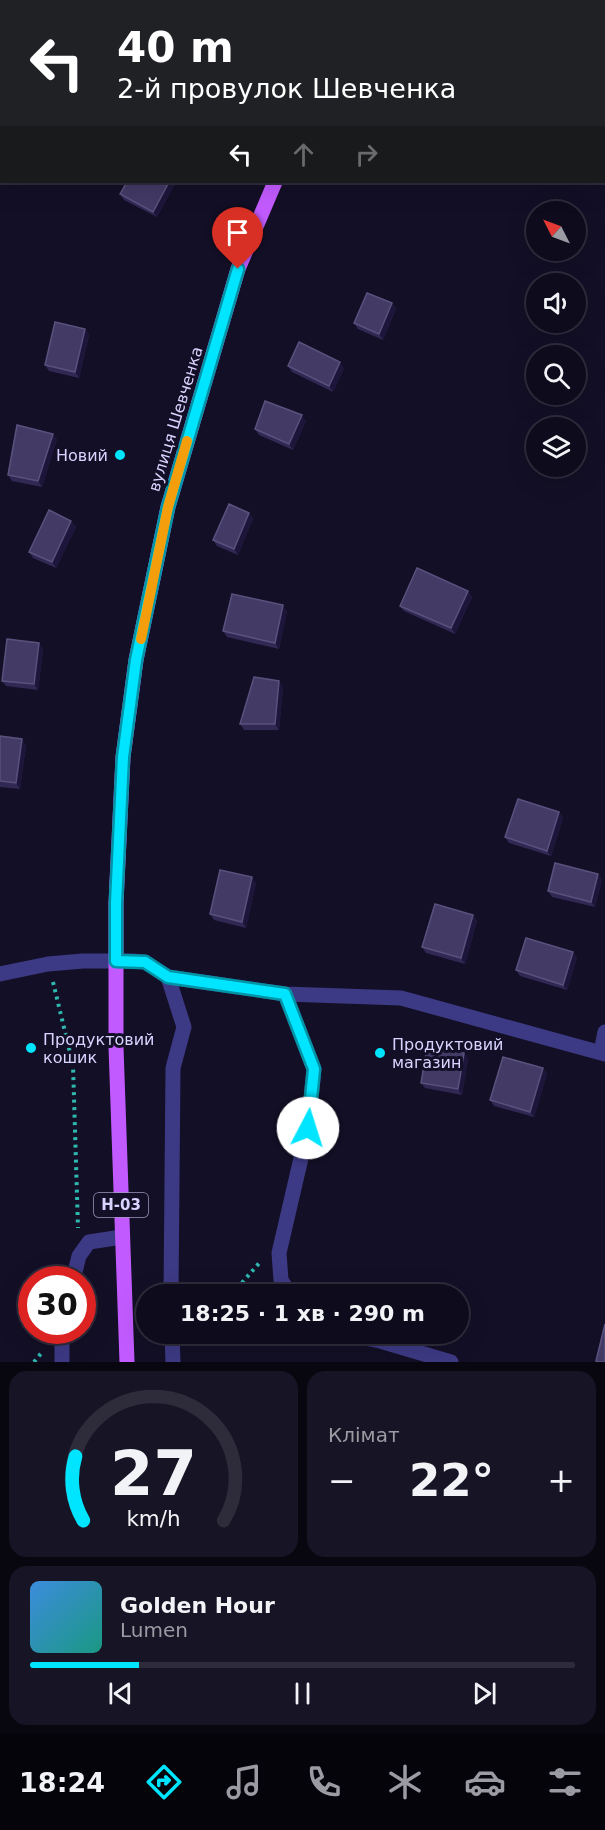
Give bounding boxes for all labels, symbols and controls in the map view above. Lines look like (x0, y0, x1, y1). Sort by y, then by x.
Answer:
text: 40 m (117, 23, 234, 72)
icon: left (18, 24, 96, 102)
text: 2-й провулок Шевченка (117, 73, 456, 104)
icon: left (224, 138, 257, 171)
icon: ahead (287, 138, 320, 171)
icon: right (350, 138, 383, 171)
north arrow (526, 201, 586, 261)
map controls (526, 201, 586, 477)
pin (212, 207, 263, 269)
icon: arrive (221, 216, 254, 249)
button: sound (526, 273, 586, 333)
street label: вулиця Шевченка (144, 344, 207, 494)
button: search (526, 345, 586, 405)
button: layers (526, 417, 586, 477)
place label: Новий (56, 446, 108, 465)
marker: Новий (113, 448, 127, 462)
place label: Продуктовий кошик (43, 1030, 155, 1067)
place label: Продуктовий магазин (392, 1035, 504, 1072)
marker: Продуктовий кошик (24, 1041, 38, 1055)
marker: Продуктовий магазин (373, 1046, 387, 1060)
position arrow (276, 1096, 340, 1160)
road number: Н-03 (94, 1193, 148, 1217)
speed limit sign: 30 (18, 1266, 96, 1344)
text: 18:25 · 1 хв · 290 m (180, 1301, 425, 1326)
text: Клімат (328, 1423, 400, 1447)
text: 27 (110, 1437, 197, 1510)
text: 22° (409, 1454, 494, 1507)
text: − (328, 1461, 356, 1500)
text: + (547, 1461, 575, 1500)
text: km/h (126, 1506, 181, 1531)
text: Golden Hour (120, 1593, 275, 1618)
text: Lumen (120, 1618, 188, 1642)
icon: previous (104, 1677, 137, 1710)
icon: pause (286, 1677, 319, 1710)
icon: next (468, 1677, 501, 1710)
icon: directions (143, 1761, 185, 1803)
icon: music (223, 1761, 265, 1803)
icon: phone (303, 1761, 345, 1803)
icon: climate (384, 1761, 426, 1803)
icon: car (464, 1761, 506, 1803)
icon: filters (544, 1761, 586, 1803)
text: 18:24 (19, 1767, 105, 1798)

